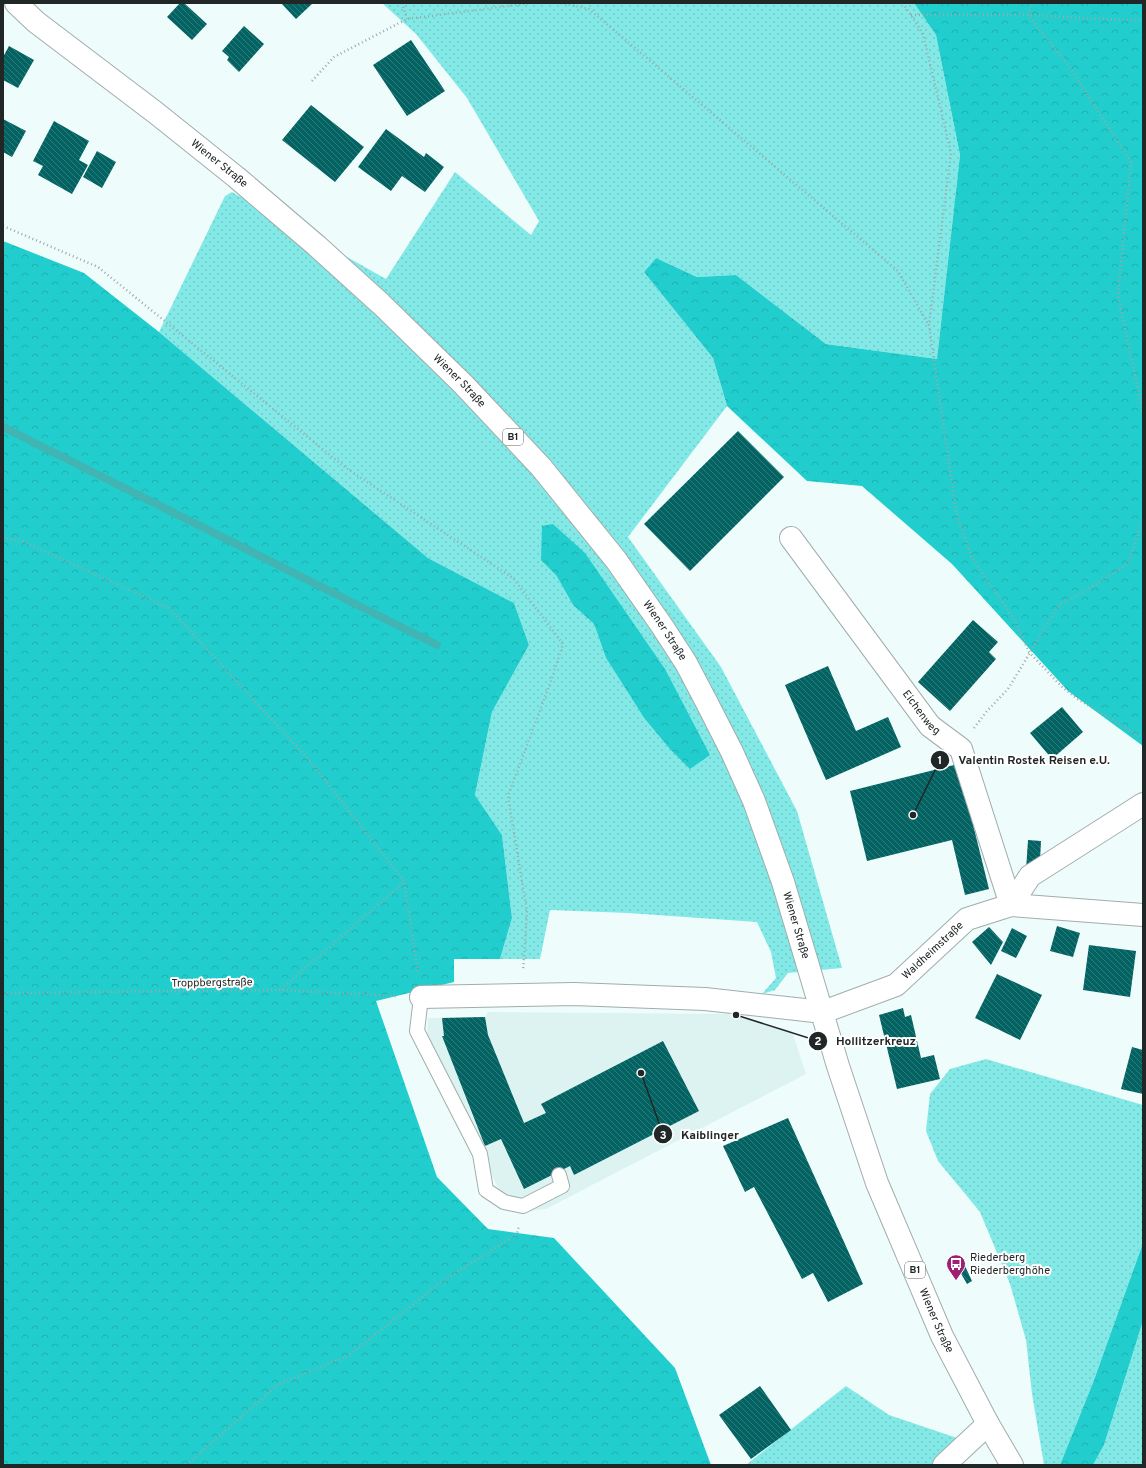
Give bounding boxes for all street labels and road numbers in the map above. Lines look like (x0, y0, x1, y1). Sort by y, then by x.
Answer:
street label: Wiener Straße (188, 136, 251, 191)
street label: Wiener Straße (430, 351, 489, 411)
road number: B1 (503, 429, 523, 445)
street label: Wiener Straße (639, 598, 690, 663)
street label: Eichenweg (899, 688, 943, 738)
street label: Wiener Straße (779, 890, 813, 961)
street label: Waldheimstraße (899, 919, 967, 983)
street label: Troppbergstraße (171, 975, 253, 991)
road number: B1 (905, 1262, 925, 1278)
street label: Wiener Straße (916, 1286, 957, 1355)

